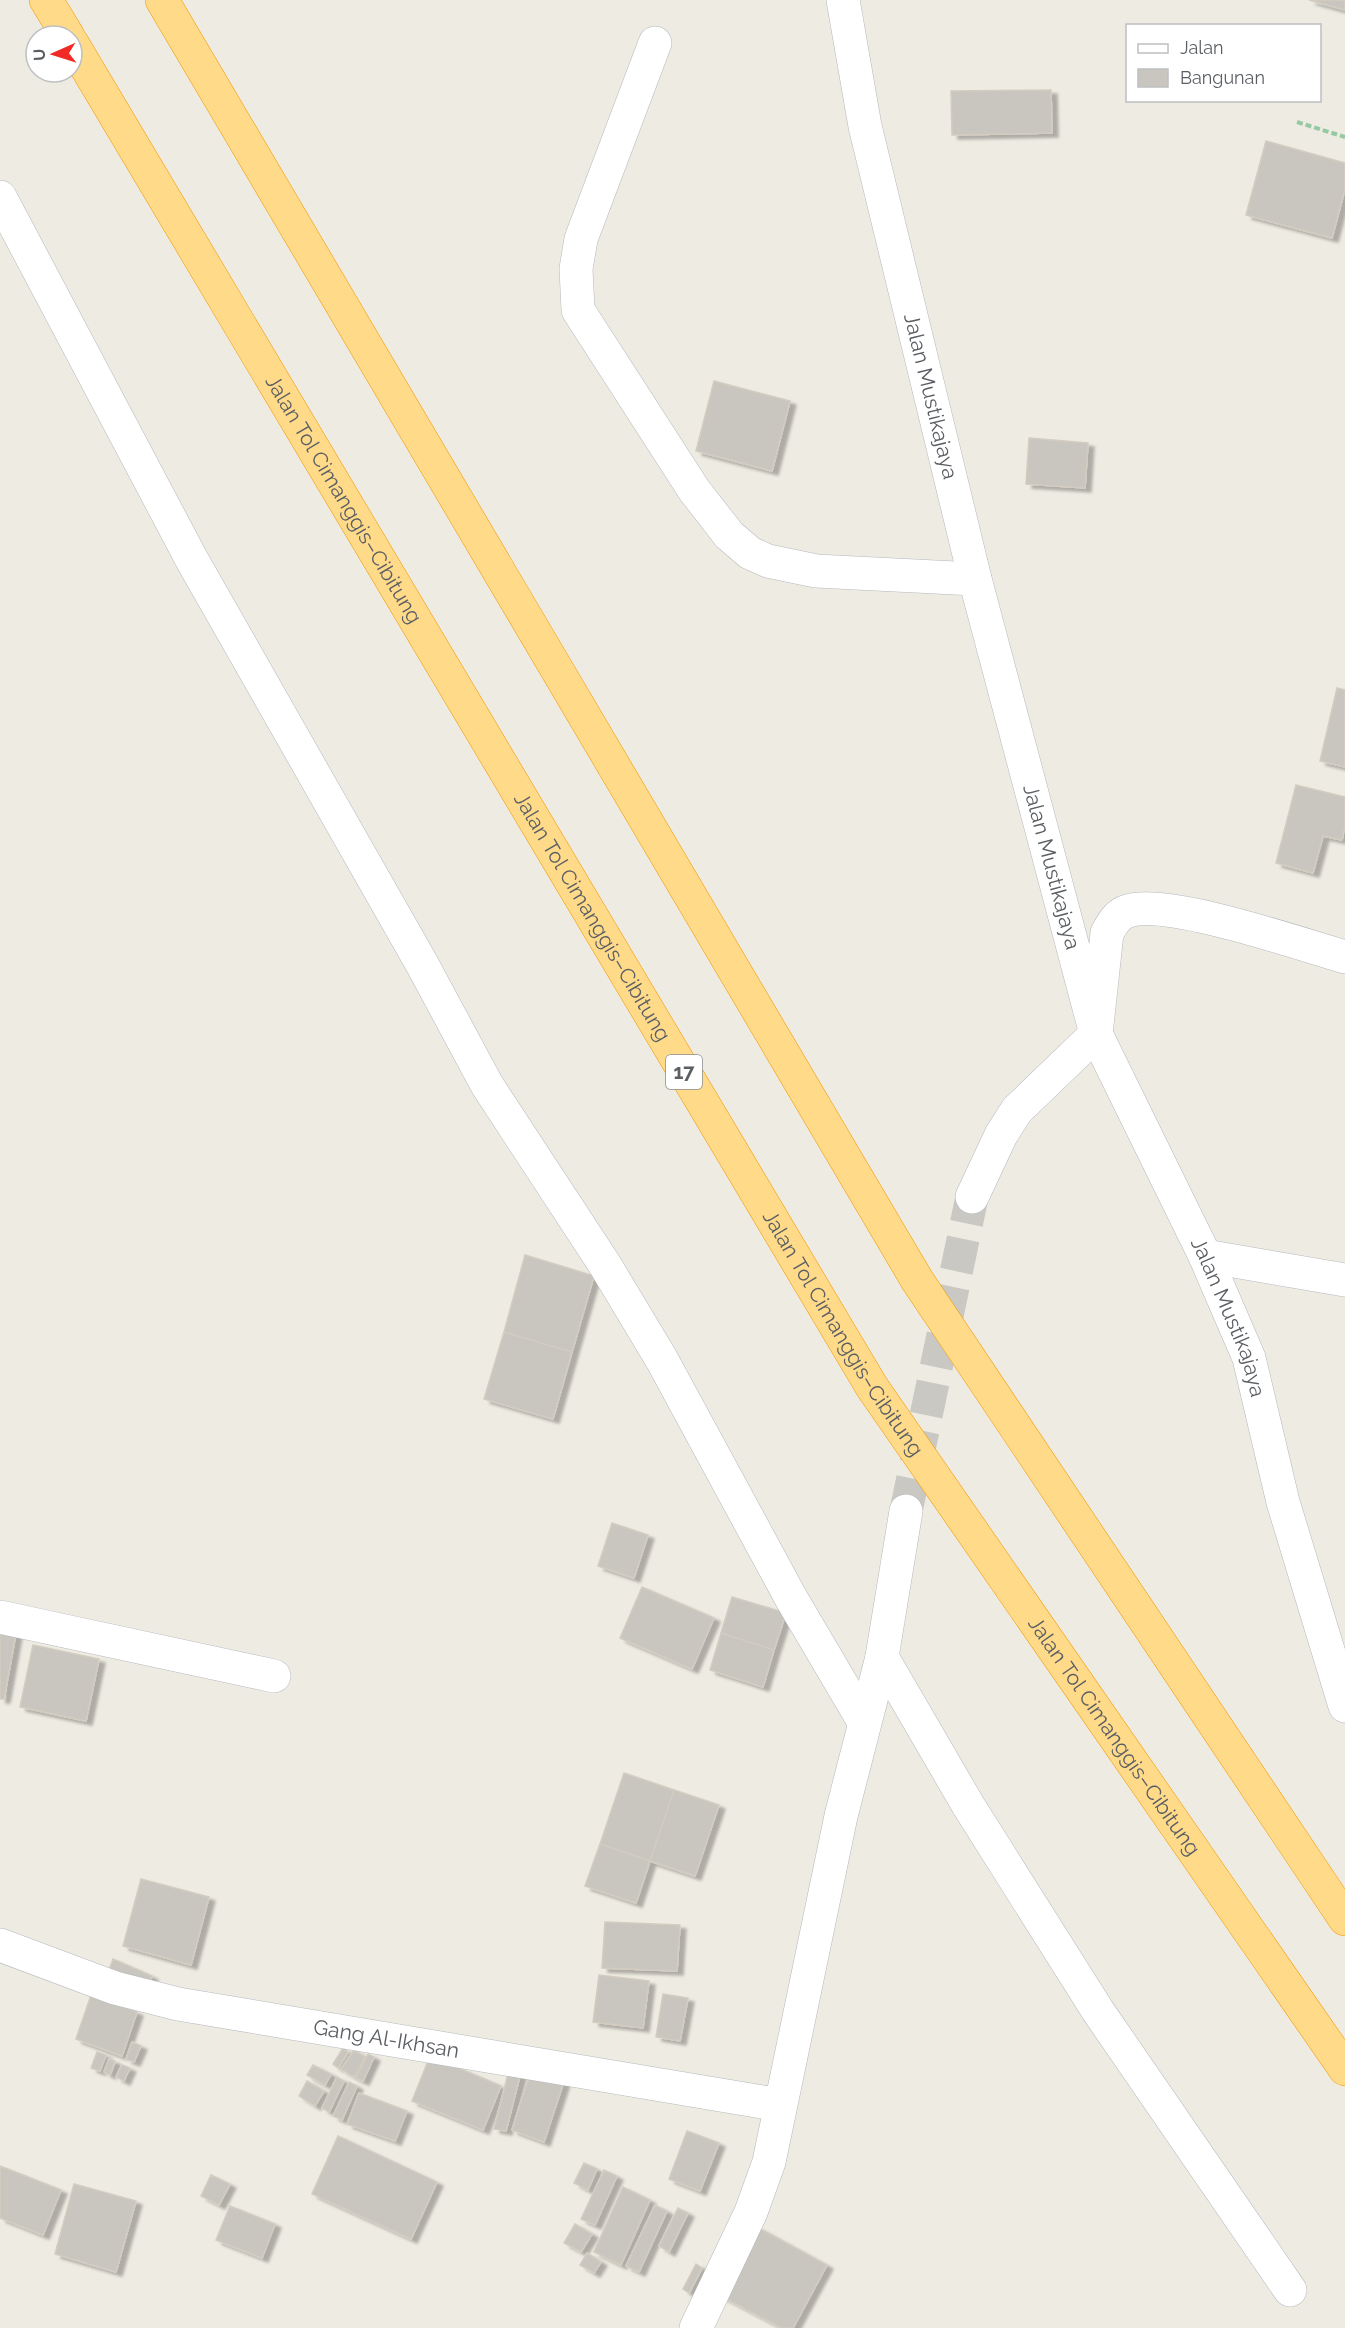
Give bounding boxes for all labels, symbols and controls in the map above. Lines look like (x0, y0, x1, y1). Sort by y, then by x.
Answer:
north arrow (24, 24, 84, 84)
legend (1126, 24, 1321, 102)
text: Jalan (1180, 37, 1224, 58)
text: U (30, 48, 49, 61)
text: Bangunan (1180, 67, 1265, 88)
street label: Jalan Mustikajaya (899, 311, 963, 482)
street label: Jalan Tol Cimanggis–Cibitung (260, 370, 428, 628)
street label: Jalan Mustikajaya (1018, 782, 1086, 952)
street label: Jalan Tol Cimanggis–Cibitung (509, 788, 676, 1045)
road number: 17 (666, 1055, 702, 1089)
street label: Jalan Tol Cimanggis–Cibitung (758, 1205, 929, 1461)
street label: Jalan Mustikajaya (1186, 1233, 1271, 1399)
street label: Jalan Tol Cimanggis–Cibitung (1023, 1612, 1206, 1860)
street label: Gang Al-Ikhsan (312, 2014, 461, 2063)

